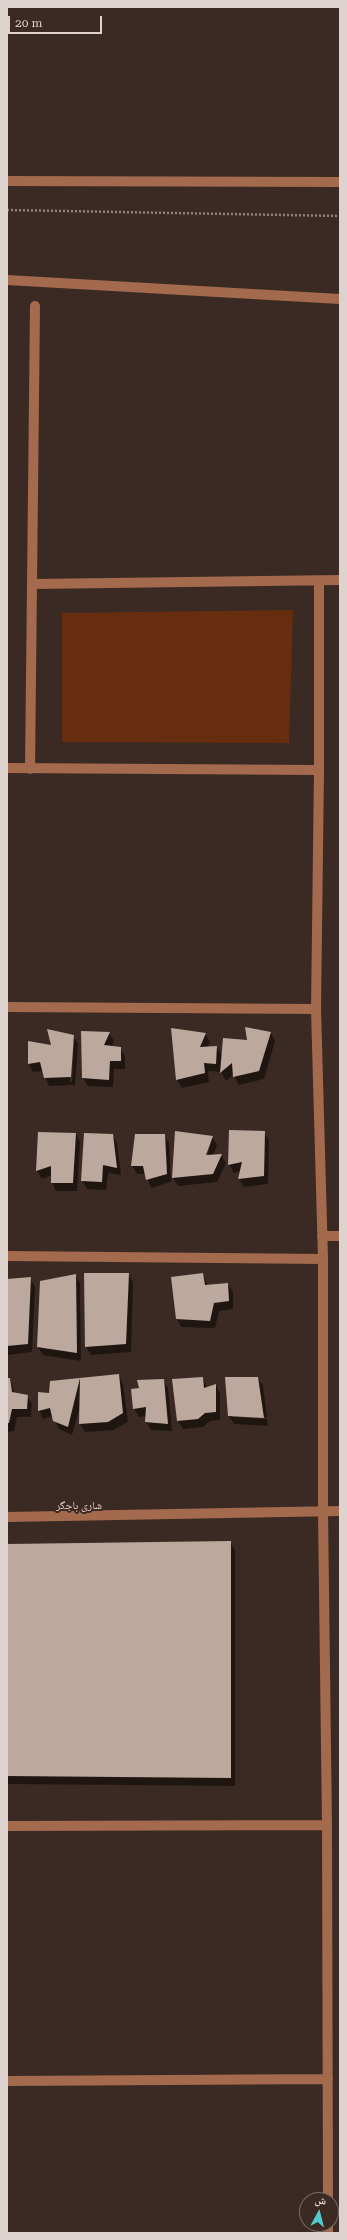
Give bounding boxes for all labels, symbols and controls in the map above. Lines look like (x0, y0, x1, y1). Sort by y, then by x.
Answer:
scale bar (10, 8, 104, 34)
text: 20 m (15, 16, 42, 30)
district label: شاری باجگر (56, 1499, 102, 1513)
north arrow (299, 2192, 339, 2232)
text: ش (314, 2193, 327, 2208)

